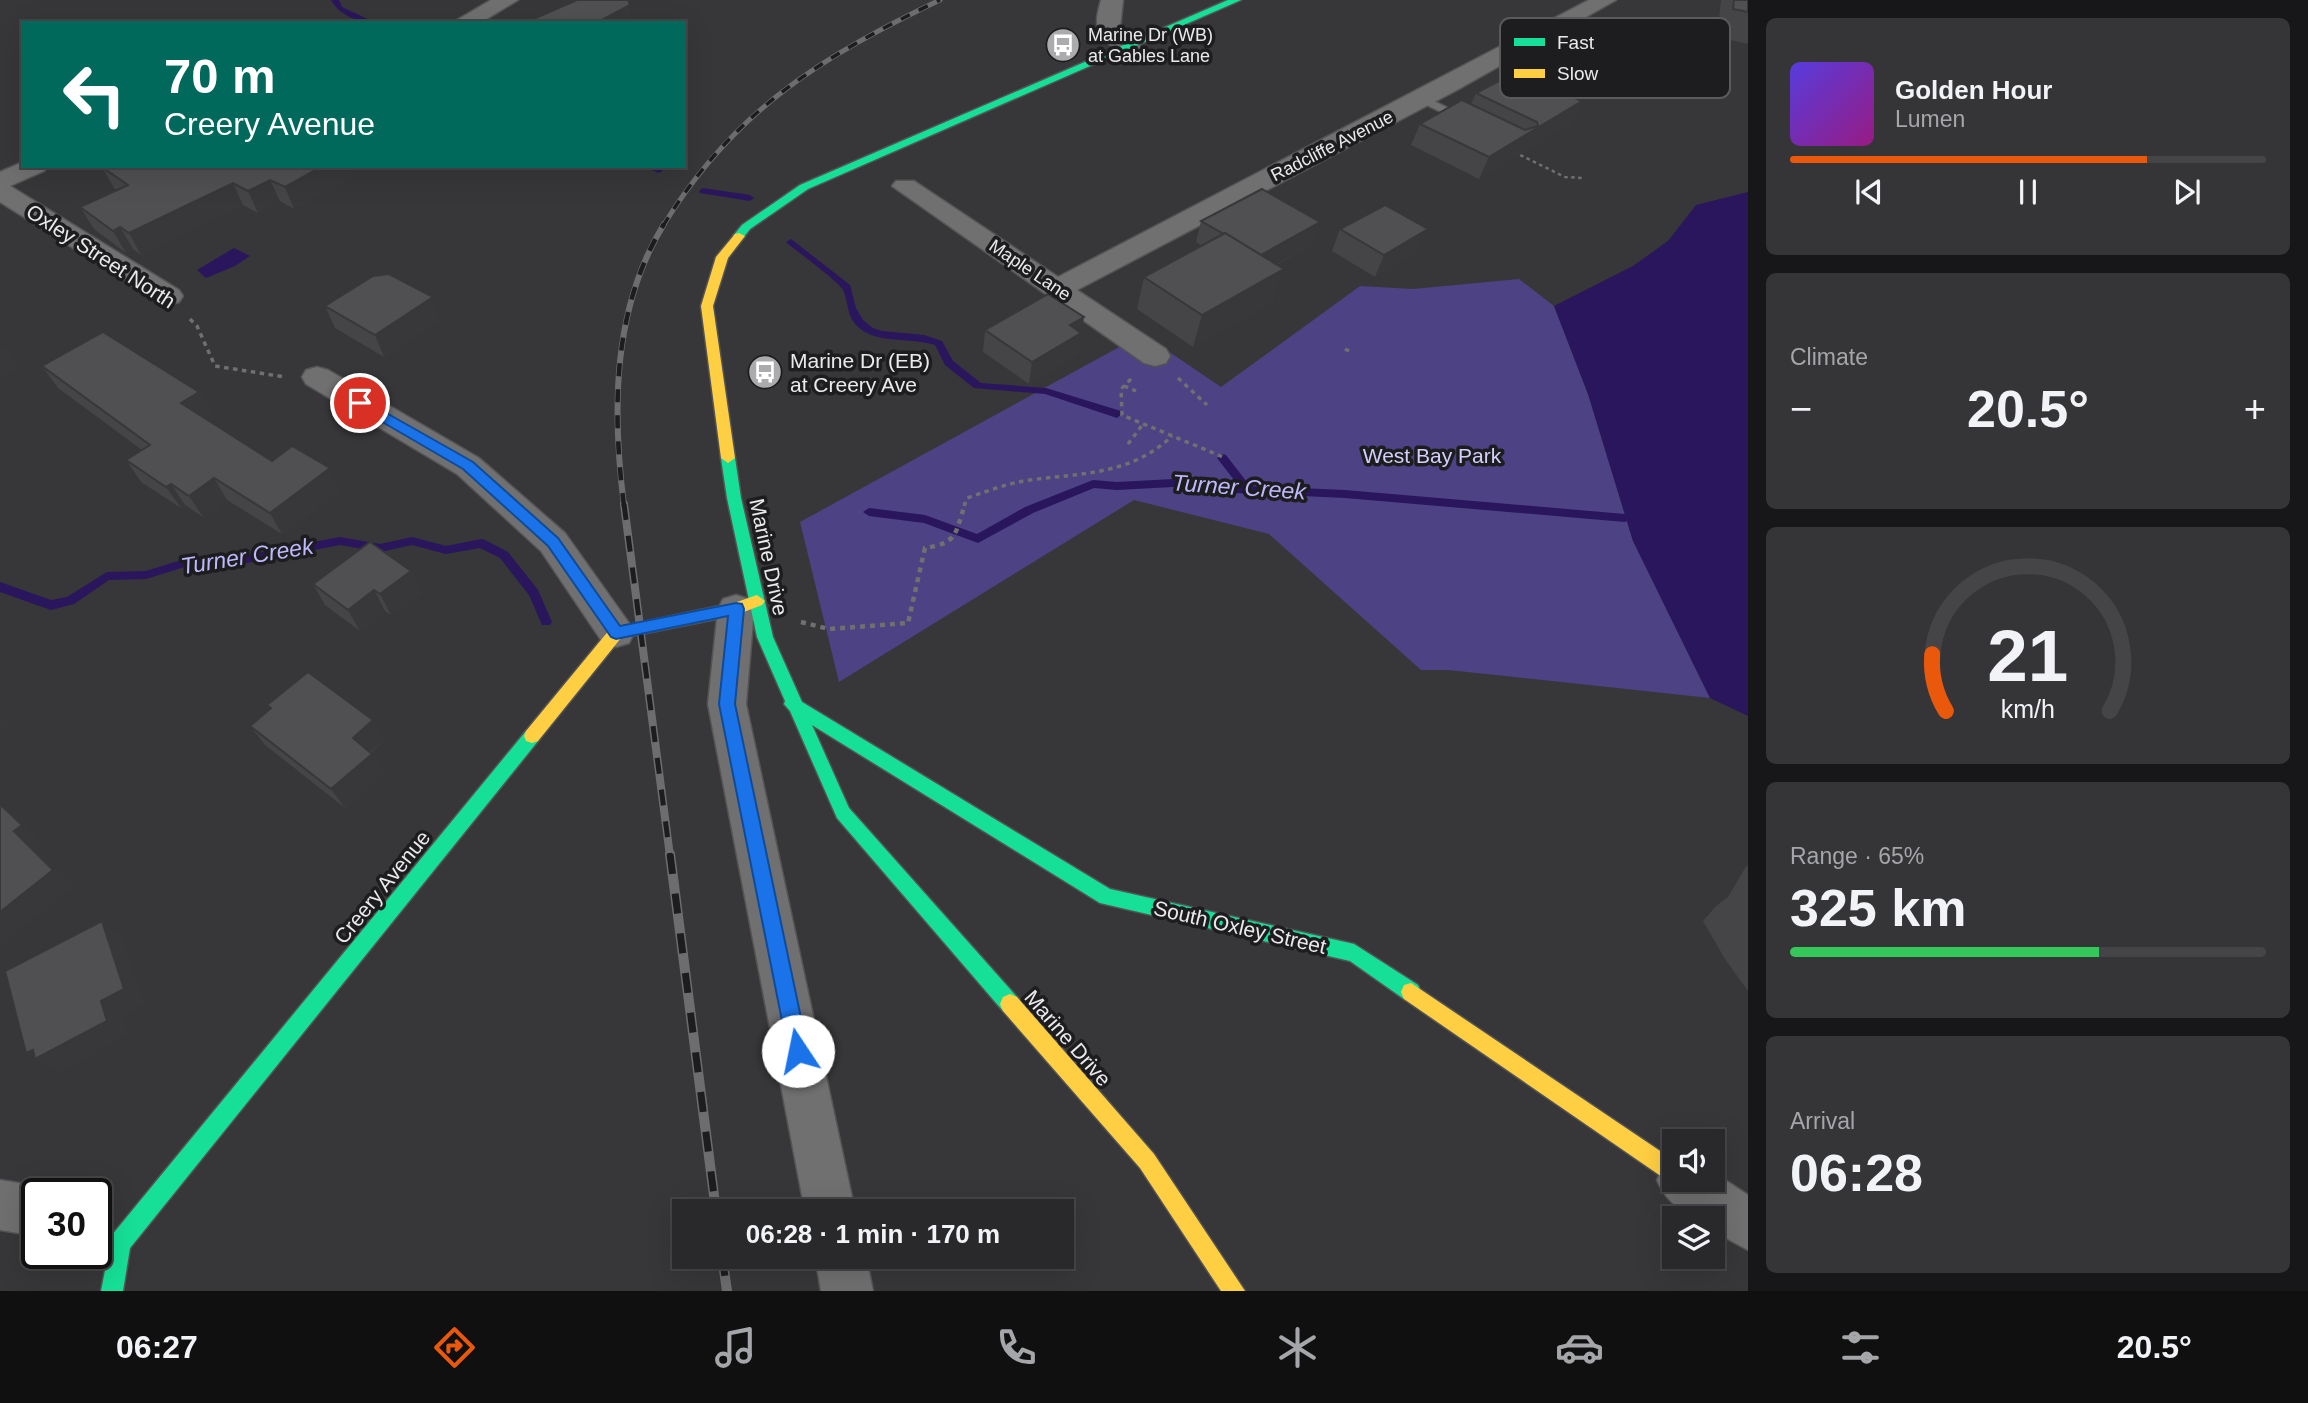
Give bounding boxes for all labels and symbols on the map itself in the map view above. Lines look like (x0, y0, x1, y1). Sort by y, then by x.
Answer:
legend (1500, 18, 1730, 98)
place label: Marine Dr (WB) at Gables Lane (1088, 25, 1213, 66)
bus stop icon: Marine Dr (WB) at Gables Lane (1044, 26, 1082, 64)
text: Fast (1557, 32, 1595, 53)
text: Slow (1557, 63, 1598, 84)
street label: Radcliffe Avenue (1268, 107, 1396, 185)
street label: Oxley Street North (22, 199, 180, 313)
street label: Maple Lane (985, 235, 1075, 305)
place label: Marine Dr (EB) at Creery Ave (790, 349, 930, 396)
bus stop icon: Marine Dr (EB) at Creery Ave (746, 353, 784, 391)
pin (330, 373, 390, 433)
park label: West Bay Park (1363, 444, 1502, 467)
water label: Turner Creek (1171, 469, 1308, 505)
street label: Marine Drive (745, 496, 793, 618)
water label: Turner Creek (179, 532, 317, 579)
street label: Creery Avenue (329, 826, 435, 948)
street label: South Oxley Street (1152, 896, 1329, 958)
street label: Marine Drive (1020, 986, 1116, 1090)
position arrow (761, 1014, 835, 1088)
speed limit sign: 30 (21, 1178, 112, 1269)

